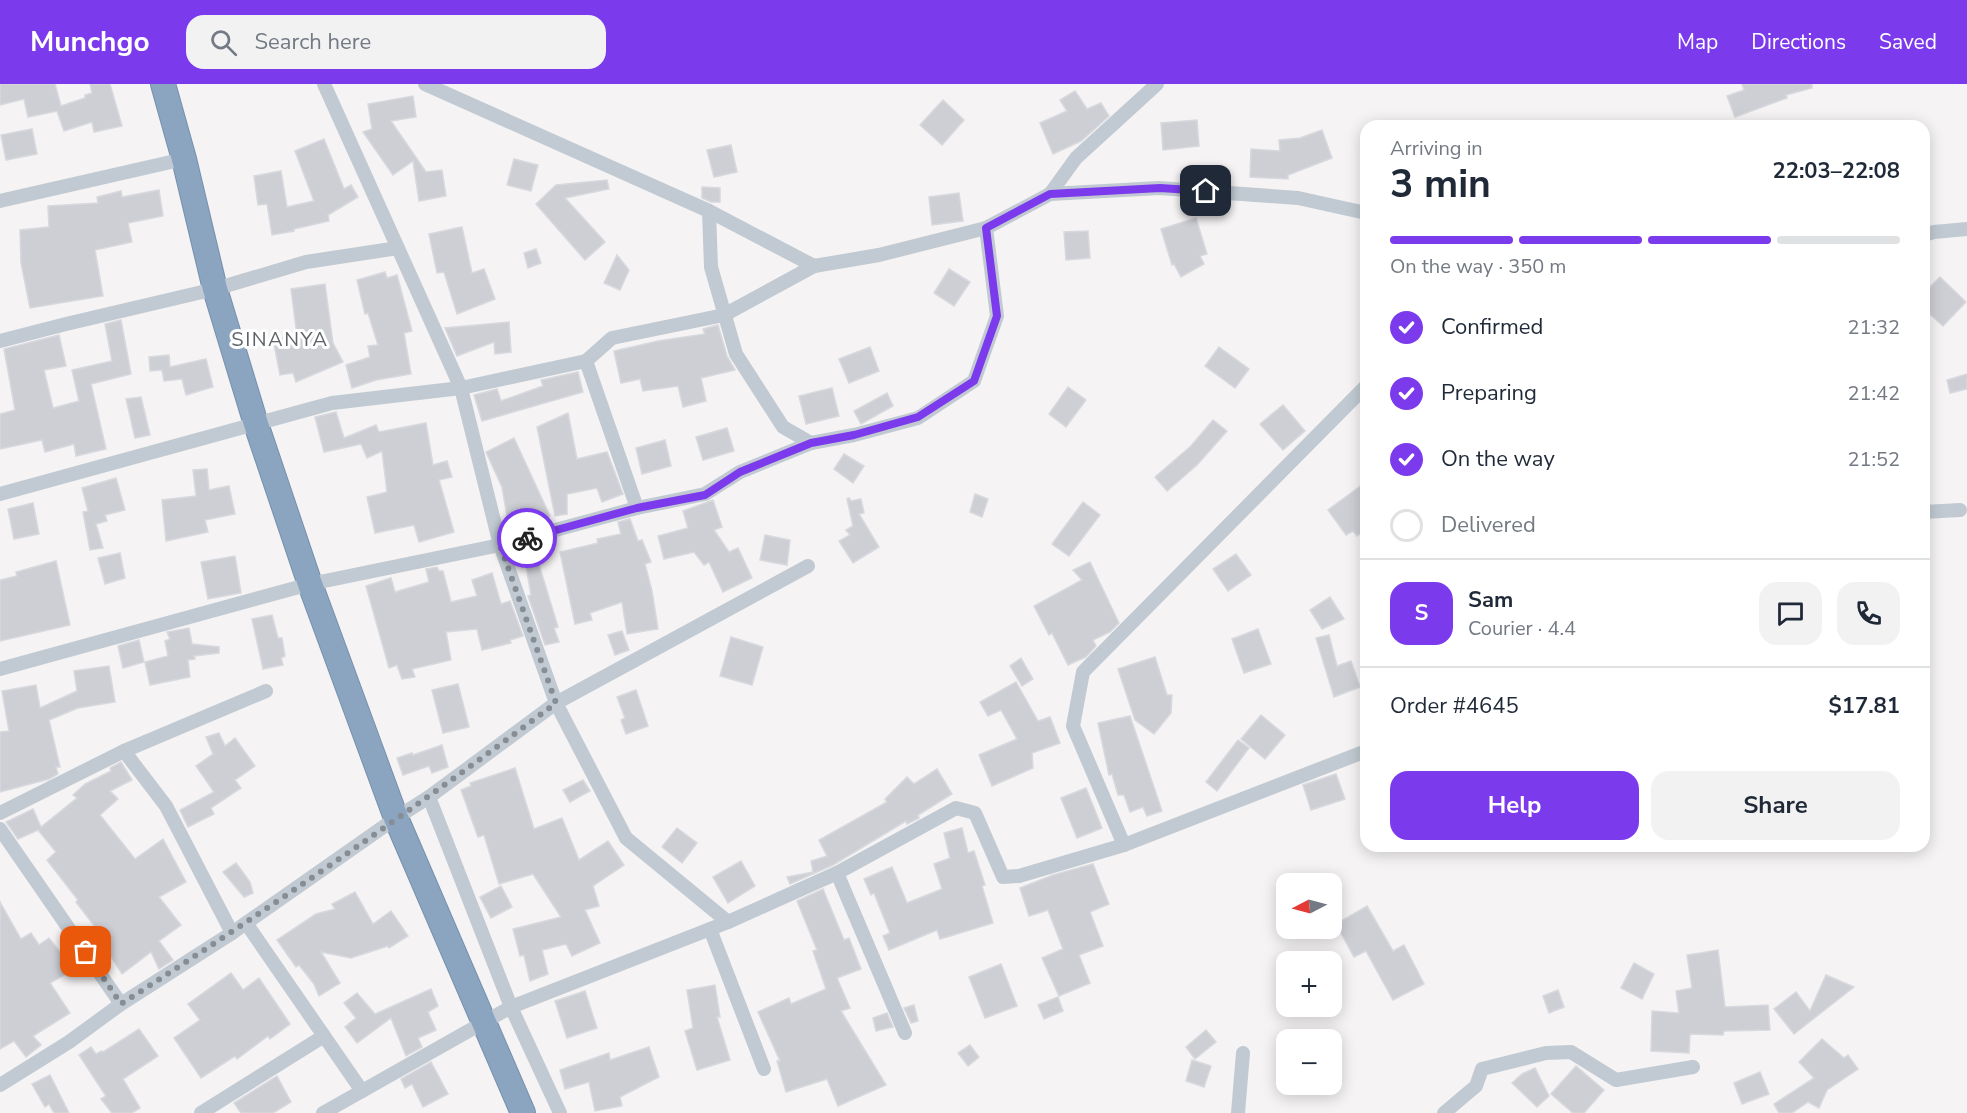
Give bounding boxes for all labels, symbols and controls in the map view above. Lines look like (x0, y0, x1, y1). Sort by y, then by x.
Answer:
search box (186, 15, 606, 69)
text: Munchgo (30, 23, 150, 61)
icon: search (207, 26, 240, 59)
text: Search here (255, 27, 371, 57)
text: Map (1677, 28, 1718, 56)
text: Directions (1751, 28, 1846, 56)
text: Saved (1879, 28, 1937, 56)
text: Arriving in (1390, 135, 1483, 162)
text: 22:03–22:08 (1772, 156, 1900, 186)
text: 3 min (1390, 158, 1491, 211)
pin (1180, 165, 1231, 216)
icon: home (1189, 174, 1222, 207)
text: On the way · 350 m (1390, 253, 1566, 280)
icon: check (1390, 311, 1423, 344)
text: Confirmed (1441, 312, 1543, 342)
text: 21:32 (1847, 314, 1900, 341)
district label: SINANYA (231, 326, 329, 353)
icon: check (1390, 377, 1423, 410)
text: Preparing (1441, 378, 1537, 408)
text: 21:42 (1847, 380, 1900, 407)
icon: check (1390, 443, 1423, 476)
text: On the way (1441, 444, 1555, 474)
text: 21:52 (1847, 446, 1900, 473)
courier (497, 508, 557, 568)
text: Delivered (1441, 510, 1536, 540)
icon: bike (511, 522, 544, 555)
button: chat (1759, 582, 1822, 645)
button: phone (1837, 582, 1900, 645)
text: Sam (1468, 585, 1513, 615)
text: S (1415, 598, 1428, 628)
text: Courier · 4.4 (1468, 615, 1576, 642)
text: Order #4645 (1390, 691, 1519, 721)
text: $17.81 (1829, 691, 1900, 721)
button: Help (1390, 771, 1639, 840)
button: Share (1651, 771, 1900, 840)
north arrow (1276, 873, 1342, 939)
map controls (1276, 873, 1342, 1095)
pin (60, 926, 111, 977)
icon: bag (69, 935, 102, 968)
button: + (1276, 951, 1342, 1017)
button: − (1276, 1029, 1342, 1095)

